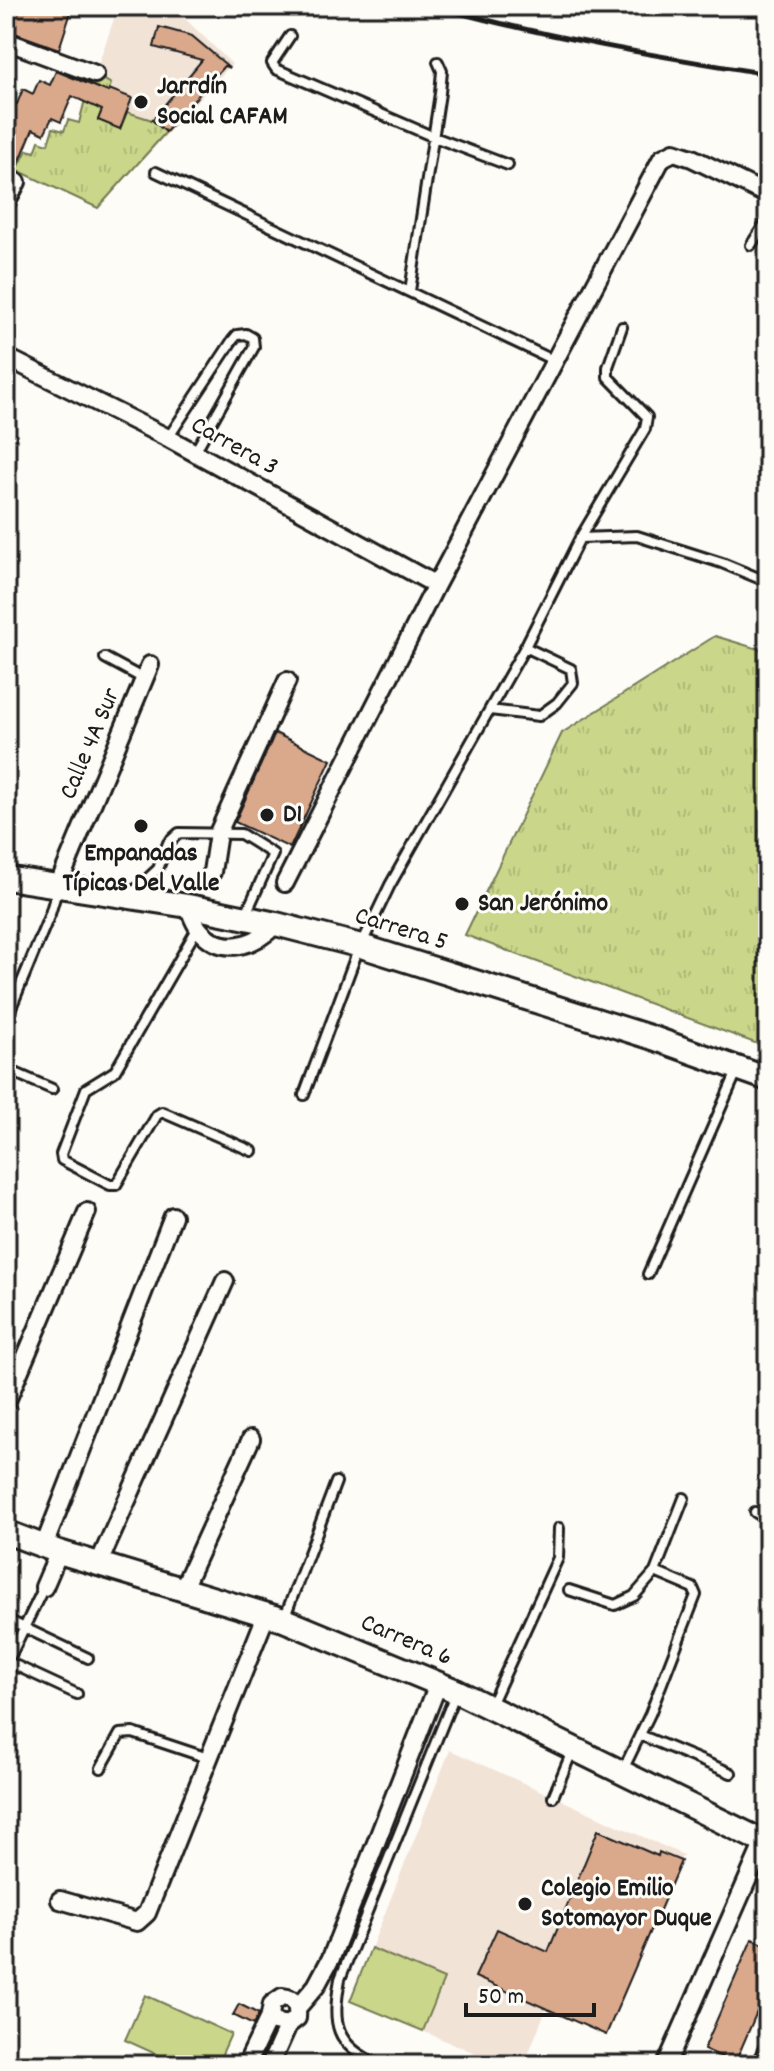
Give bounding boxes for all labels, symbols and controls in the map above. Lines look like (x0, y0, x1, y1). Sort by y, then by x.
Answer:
place label: Jarrdín Social CAFAM (157, 69, 288, 136)
marker: Jarrdín Social CAFAM (132, 93, 150, 111)
street label: Carrera 3 (183, 408, 285, 486)
street label: Calle 4A Sur (51, 682, 131, 806)
place label: D1 (283, 797, 302, 834)
marker: D1 (258, 806, 276, 824)
marker: Empanadas Típicas Del Valle (132, 817, 150, 835)
place label: Empanadas Típicas Del Valle (63, 836, 220, 903)
place label: San Jerónimo (478, 886, 608, 923)
marker: San Jerónimo (453, 895, 471, 913)
street label: Carrera 5 (350, 898, 452, 962)
street label: Carrera 6 (354, 1605, 458, 1677)
place label: Colegio Emilio Sotomayor Duque (541, 1871, 712, 1938)
marker: Colegio Emilio Sotomayor Duque (516, 1895, 534, 1913)
scale bar (466, 1967, 594, 2017)
text: 50 m (478, 1981, 524, 2015)

